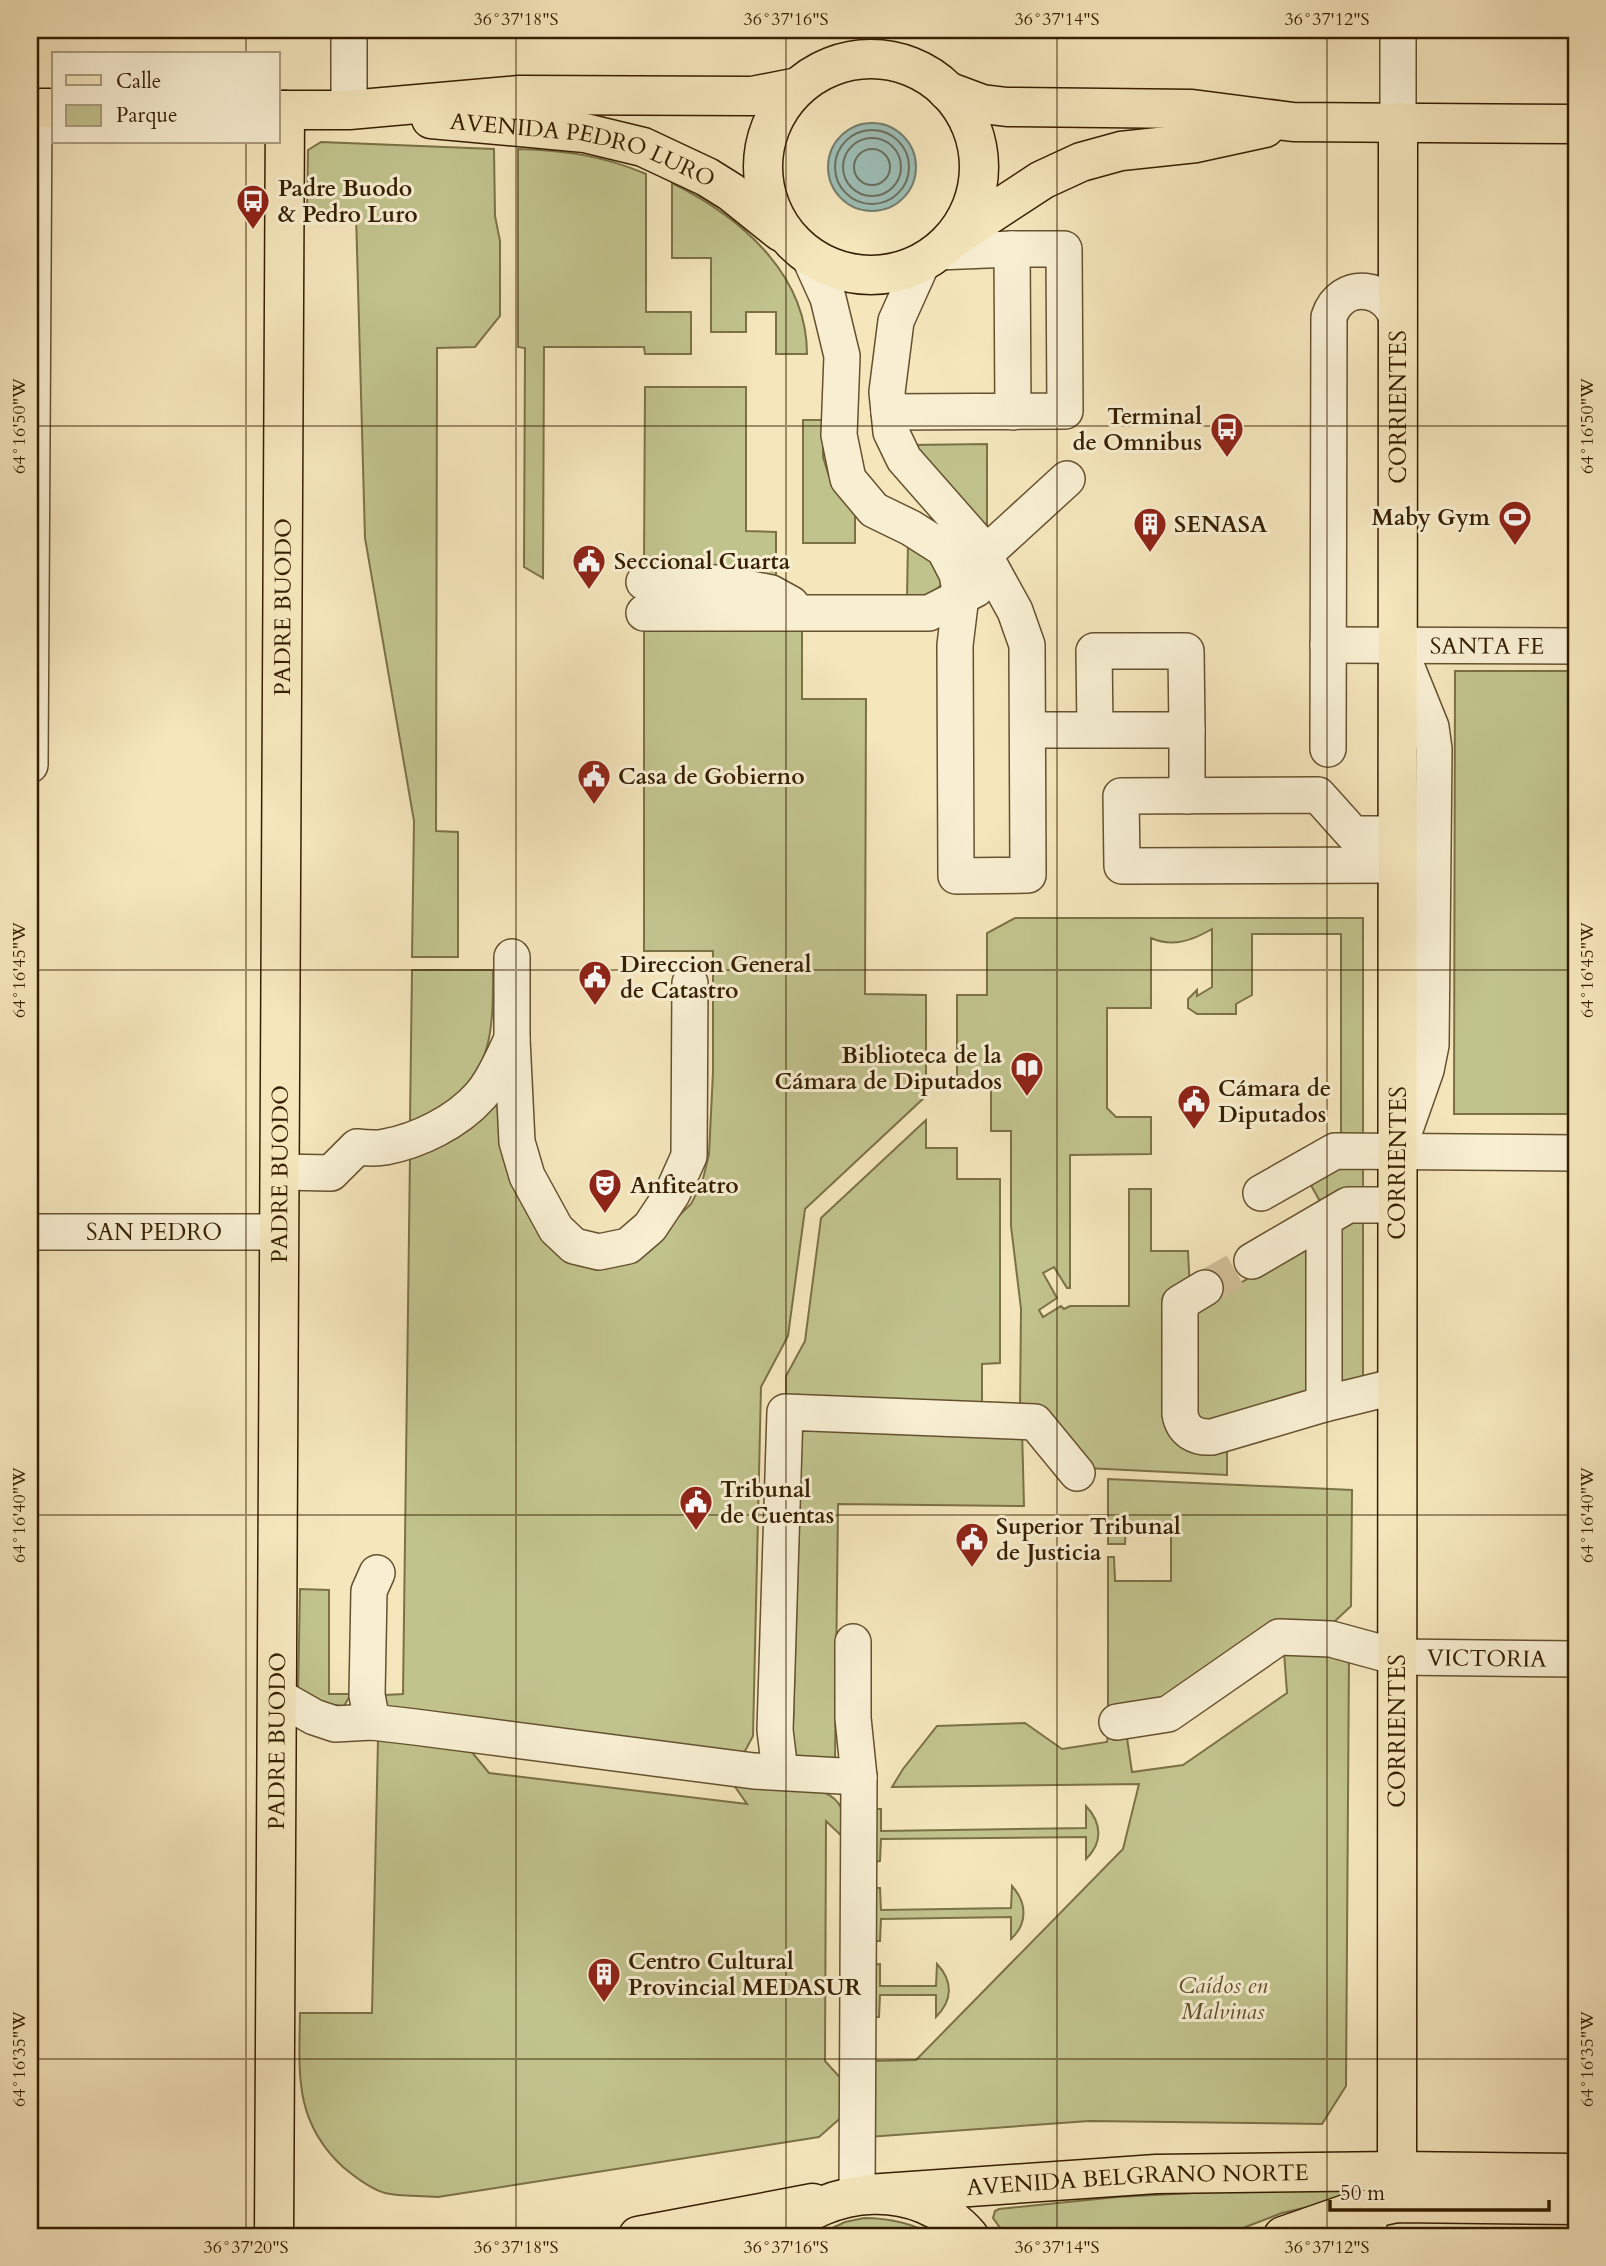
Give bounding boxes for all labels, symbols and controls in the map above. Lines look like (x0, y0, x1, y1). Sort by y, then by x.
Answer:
text: 36°37'18"S (474, 7, 558, 32)
text: 36°37'16"S (744, 7, 828, 32)
text: 36°37'14"S (1015, 7, 1099, 32)
text: 36°37'12"S (1285, 7, 1369, 32)
legend (52, 52, 280, 144)
text: Calle (116, 67, 161, 96)
text: Parque (116, 101, 177, 130)
street label: AVENIDA PEDRO LURO (449, 106, 720, 195)
place label: Padre Buodo & Pedro Luro (278, 173, 418, 230)
bus stop icon: Padre Buodo & Pedro Luro (234, 182, 272, 231)
street label: CORRIENTES (1383, 330, 1414, 484)
text: 64°16'50"W (7, 378, 32, 474)
text: 64°16'50"W (1575, 378, 1600, 474)
place label: Terminal de Omnibus (1072, 401, 1202, 458)
bus stop icon: Terminal de Omnibus (1208, 410, 1246, 459)
sports icon: Maby Gym (1496, 498, 1534, 547)
place label: Maby Gym (1372, 502, 1491, 533)
building icon: SENASA (1131, 505, 1169, 554)
place label: SENASA (1174, 509, 1268, 540)
street label: PADRE BUODO (267, 518, 299, 696)
public building icon: Seccional Cuarta (570, 542, 608, 591)
place label: Seccional Cuarta (614, 546, 791, 577)
street label: SANTA FE (1430, 630, 1544, 662)
public building icon: Casa de Gobierno (575, 757, 613, 806)
place label: Casa de Gobierno (618, 761, 805, 792)
text: 64°16'45"W (7, 922, 32, 1018)
text: 64°16'45"W (1575, 922, 1600, 1018)
place label: Direccion General de Catastro (620, 949, 812, 1006)
public building icon: Direccion General de Catastro (576, 958, 614, 1007)
place label: Biblioteca de la Cámara de Diputados (774, 1040, 1003, 1097)
library icon: Biblioteca de la Cámara de Diputados (1008, 1049, 1046, 1098)
place label: Cámara de Diputados (1218, 1073, 1331, 1130)
public building icon: Cámara de Diputados (1175, 1082, 1213, 1131)
street label: PADRE BUODO (264, 1085, 296, 1263)
street label: CORRIENTES (1382, 1086, 1414, 1240)
theatre icon: Anfiteatro (586, 1166, 624, 1215)
place label: Anfiteatro (630, 1170, 739, 1201)
street label: SAN PEDRO (86, 1217, 222, 1248)
text: 64°16'40"W (7, 1467, 32, 1563)
text: 64°16'40"W (1575, 1467, 1600, 1563)
place label: Tribunal de Cuentas (720, 1474, 834, 1531)
public building icon: Tribunal de Cuentas (677, 1483, 715, 1532)
place label: Superior Tribunal de Justicia (996, 1511, 1181, 1568)
public building icon: Superior Tribunal de Justicia (953, 1520, 991, 1569)
street label: VICTORIA (1427, 1642, 1547, 1675)
street label: PADRE BUODO (261, 1652, 293, 1830)
street label: CORRIENTES (1382, 1654, 1413, 1808)
place label: Centro Cultural Provincial MEDASUR (628, 1946, 861, 2003)
building icon: Centro Cultural Provincial MEDASUR (585, 1955, 623, 2004)
park label: Caídos en Malvinas (1178, 1970, 1268, 2027)
text: 64°16'35"W (7, 2011, 32, 2107)
text: 64°16'35"W (1575, 2011, 1600, 2107)
street label: AVENIDA BELGRANO NORTE (965, 2157, 1309, 2203)
scale bar (1330, 2168, 1548, 2212)
text: 50 m (1340, 2179, 1385, 2208)
text: 36°37'20"S (204, 2235, 288, 2260)
text: 36°37'18"S (474, 2235, 558, 2260)
text: 36°37'16"S (744, 2235, 828, 2260)
text: 36°37'14"S (1015, 2235, 1099, 2260)
text: 36°37'12"S (1285, 2235, 1369, 2260)

